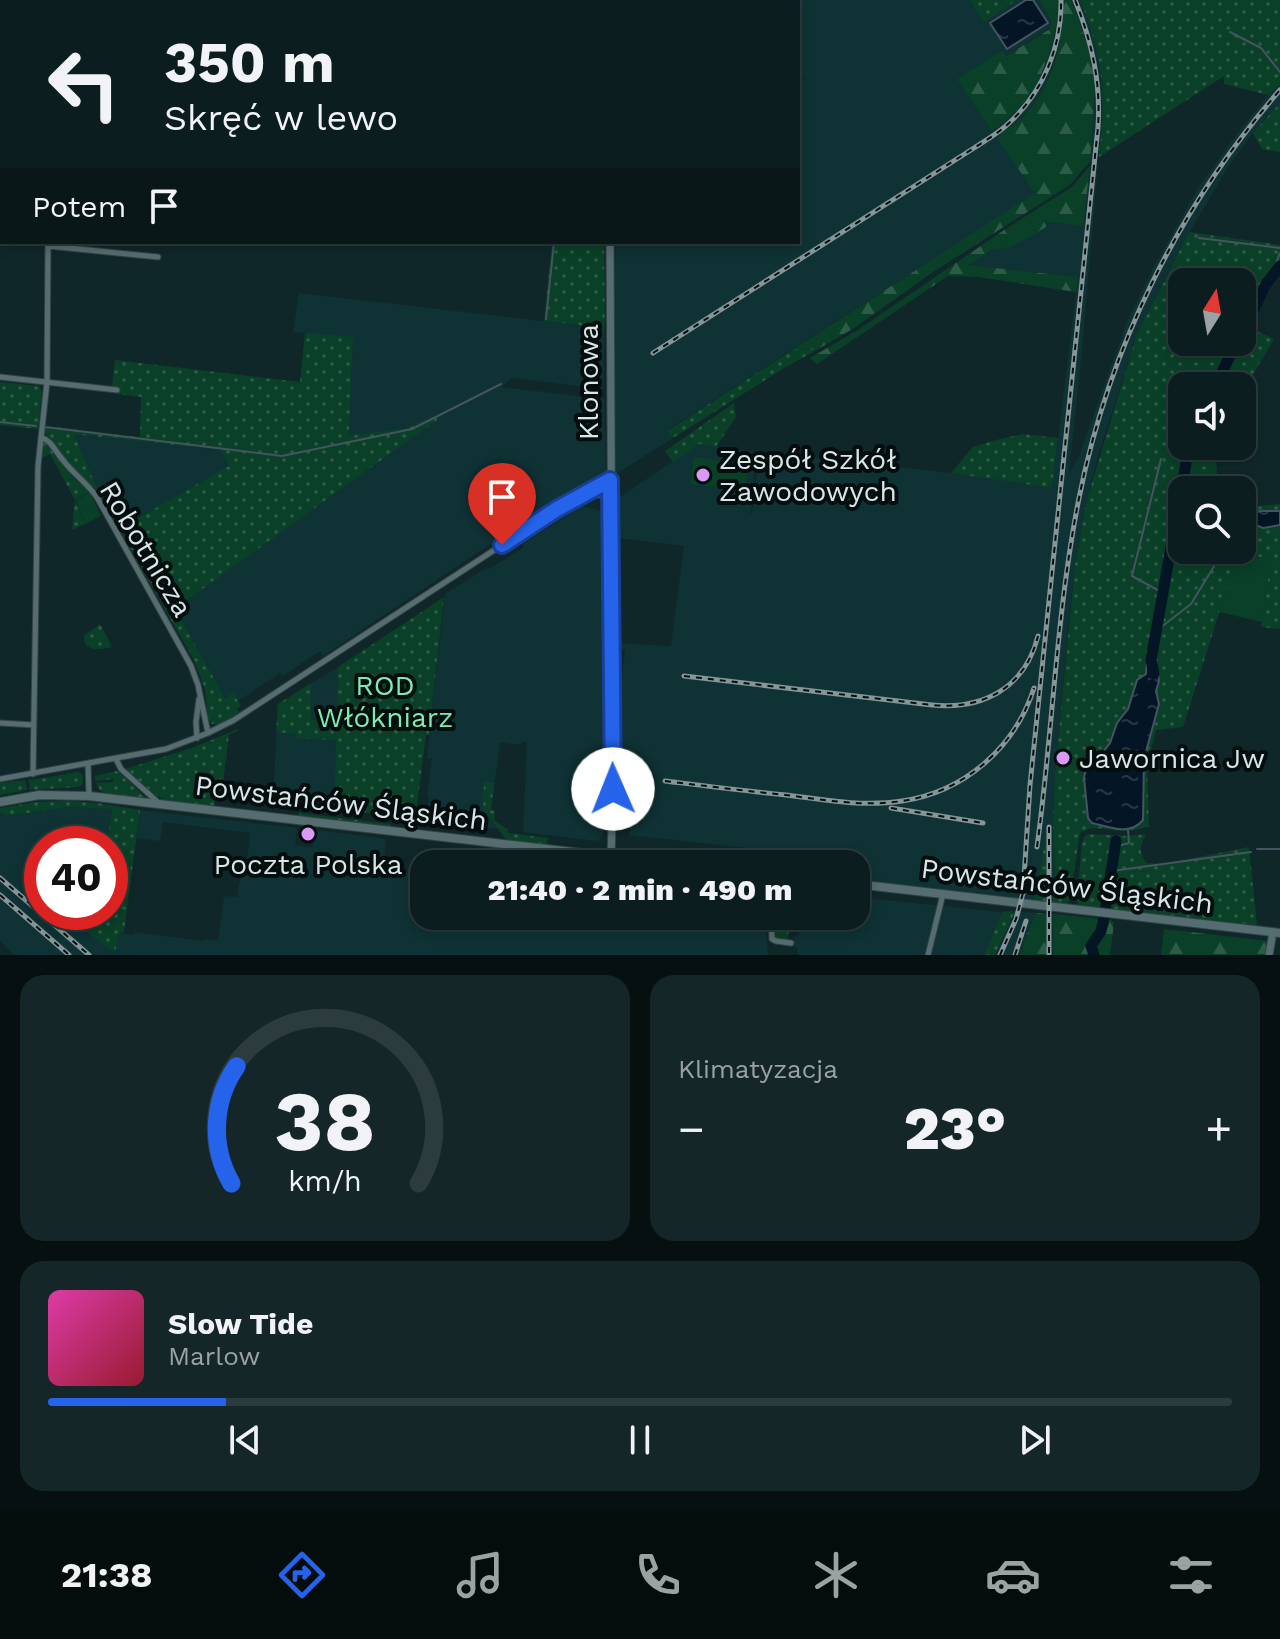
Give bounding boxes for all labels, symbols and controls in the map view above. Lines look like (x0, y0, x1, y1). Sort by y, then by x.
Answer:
text: 350 m (164, 30, 335, 96)
icon: left (32, 32, 136, 136)
text: Skręć w lewo (164, 97, 398, 139)
icon: arrive (142, 184, 186, 228)
text: Potem (32, 189, 126, 224)
north arrow (1168, 268, 1256, 356)
map controls (1168, 268, 1256, 564)
street label: Klonowa (572, 324, 605, 440)
button: sound (1168, 372, 1256, 460)
place label: Zespół Szkół Zawodowych (719, 443, 897, 508)
pin (468, 463, 536, 545)
marker: Zespół Szkół Zawodowych (694, 466, 712, 484)
street label: Robotnicza (93, 475, 199, 623)
icon: arrive (480, 475, 524, 519)
button: search (1168, 476, 1256, 564)
park label: ROD Włókniarz (317, 669, 453, 734)
place label: Jawornica Jw (1079, 742, 1265, 775)
position arrow (571, 747, 655, 831)
marker: Jawornica Jw (1054, 749, 1072, 767)
street label: Powstańców Śląskich (193, 769, 489, 837)
marker: Poczta Polska (299, 825, 317, 843)
speed limit sign: 40 (24, 826, 128, 930)
place label: Poczta Polska (213, 848, 403, 881)
street label: Powstańców Śląskich (919, 852, 1215, 920)
text: 21:40 · 2 min · 490 m (488, 872, 792, 907)
text: Klimatyzacja (678, 1054, 838, 1084)
text: 38 (274, 1073, 376, 1170)
text: 23° (904, 1093, 1006, 1164)
text: − (678, 1103, 705, 1155)
text: + (1205, 1103, 1232, 1155)
text: km/h (288, 1164, 362, 1198)
text: Slow Tide (168, 1306, 313, 1341)
text: Marlow (168, 1341, 260, 1371)
icon: previous (223, 1418, 267, 1462)
icon: pause (618, 1418, 662, 1462)
icon: next (1013, 1418, 1057, 1462)
icon: directions (274, 1547, 330, 1603)
icon: music (452, 1547, 508, 1603)
icon: phone (630, 1547, 686, 1603)
icon: climate (808, 1547, 864, 1603)
icon: car (985, 1547, 1041, 1603)
icon: filters (1163, 1547, 1219, 1603)
text: 21:38 (61, 1554, 153, 1596)

